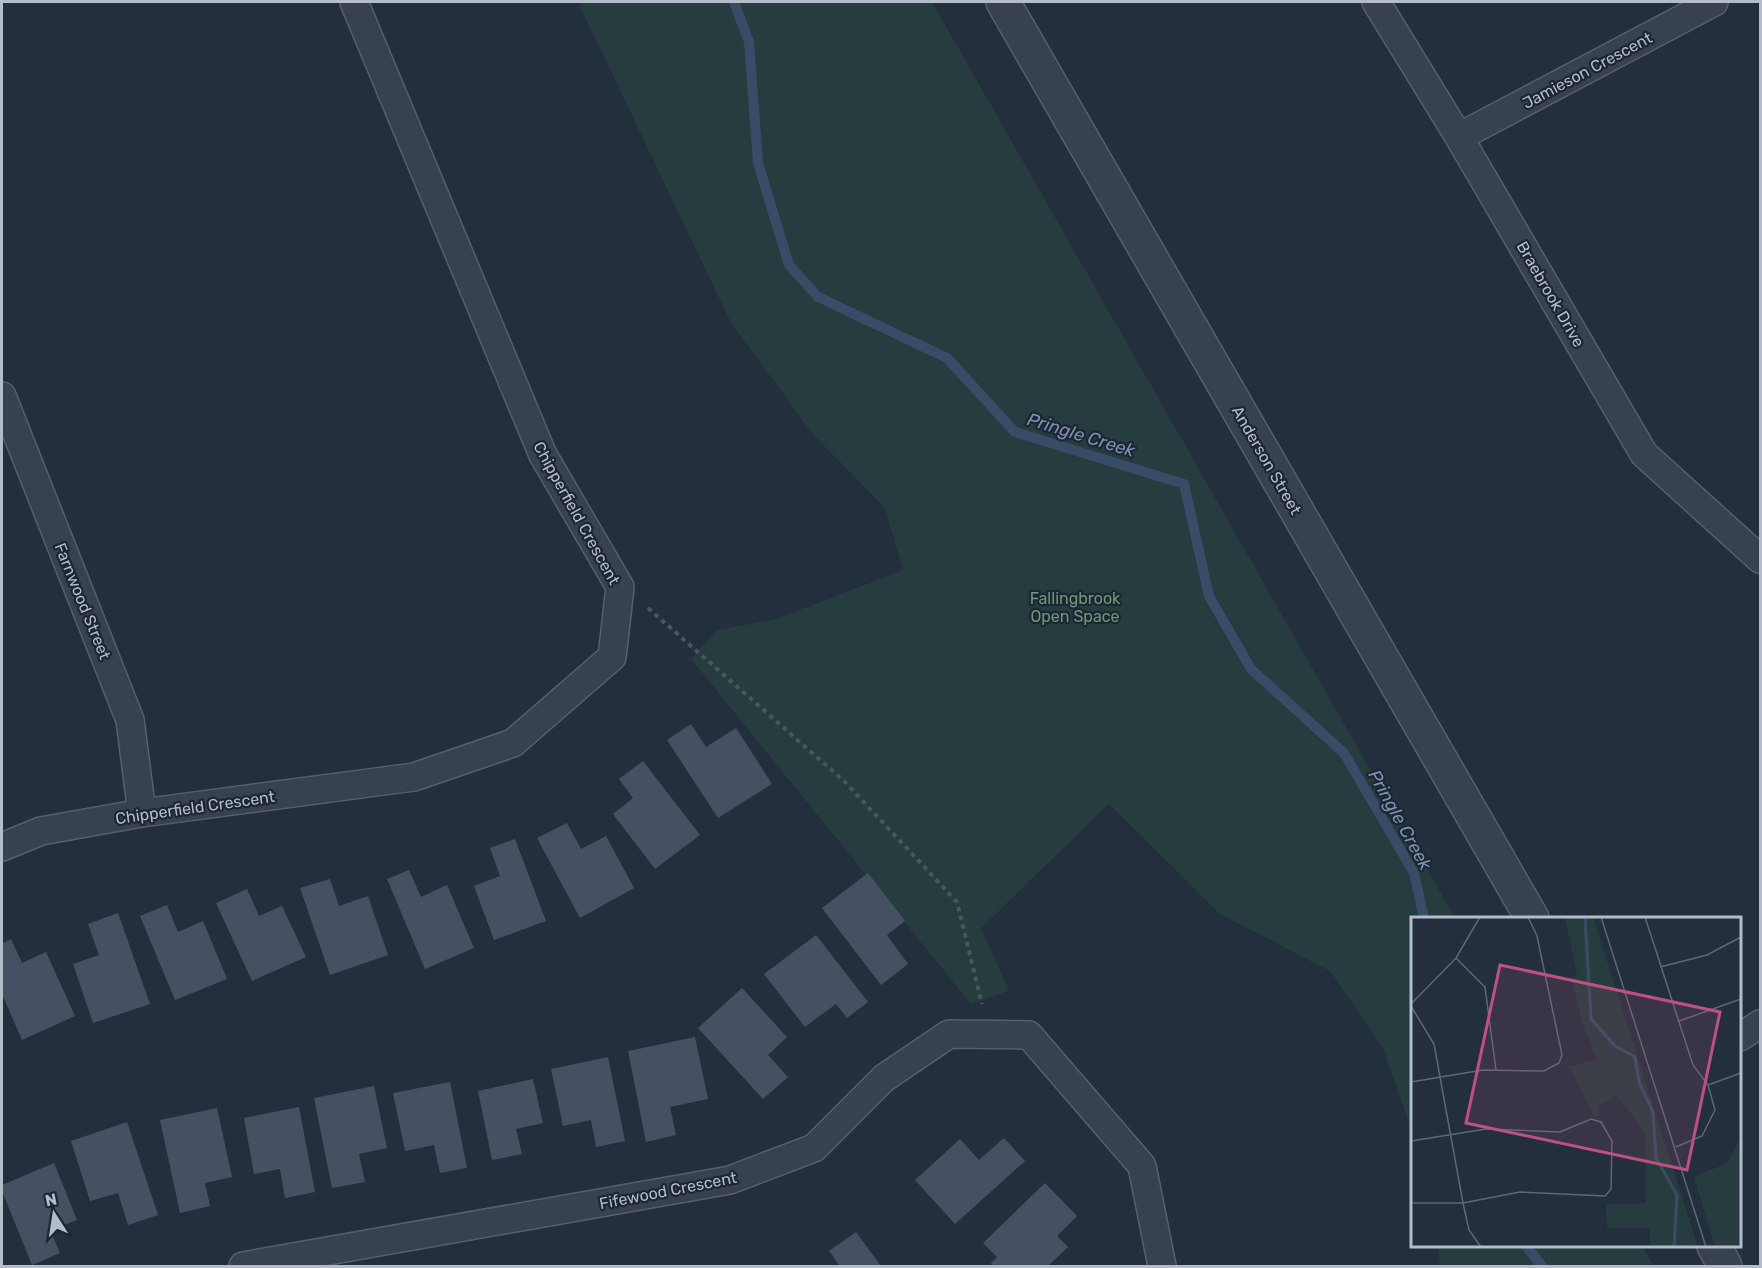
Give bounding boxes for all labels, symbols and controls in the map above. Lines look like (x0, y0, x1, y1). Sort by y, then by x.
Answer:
street label: Jamieson Crescent (1519, 28, 1655, 113)
street label: Braebrook Drive (1513, 238, 1589, 350)
street label: Anderson Street (1228, 403, 1305, 518)
water label: Pringle Creek (1024, 408, 1138, 462)
street label: Chipperfield Crescent (529, 438, 624, 588)
street label: Farnwood Street (50, 540, 115, 662)
park label: Fallingbrook Open Space (1030, 589, 1121, 626)
water label: Pringle Creek (1363, 766, 1437, 875)
street label: Chipperfield Crescent (114, 787, 276, 828)
inset map (1411, 917, 1741, 1247)
street label: Fifewood Crescent (598, 1168, 738, 1213)
north arrow (24, 1184, 84, 1244)
text: N (43, 1189, 59, 1210)

